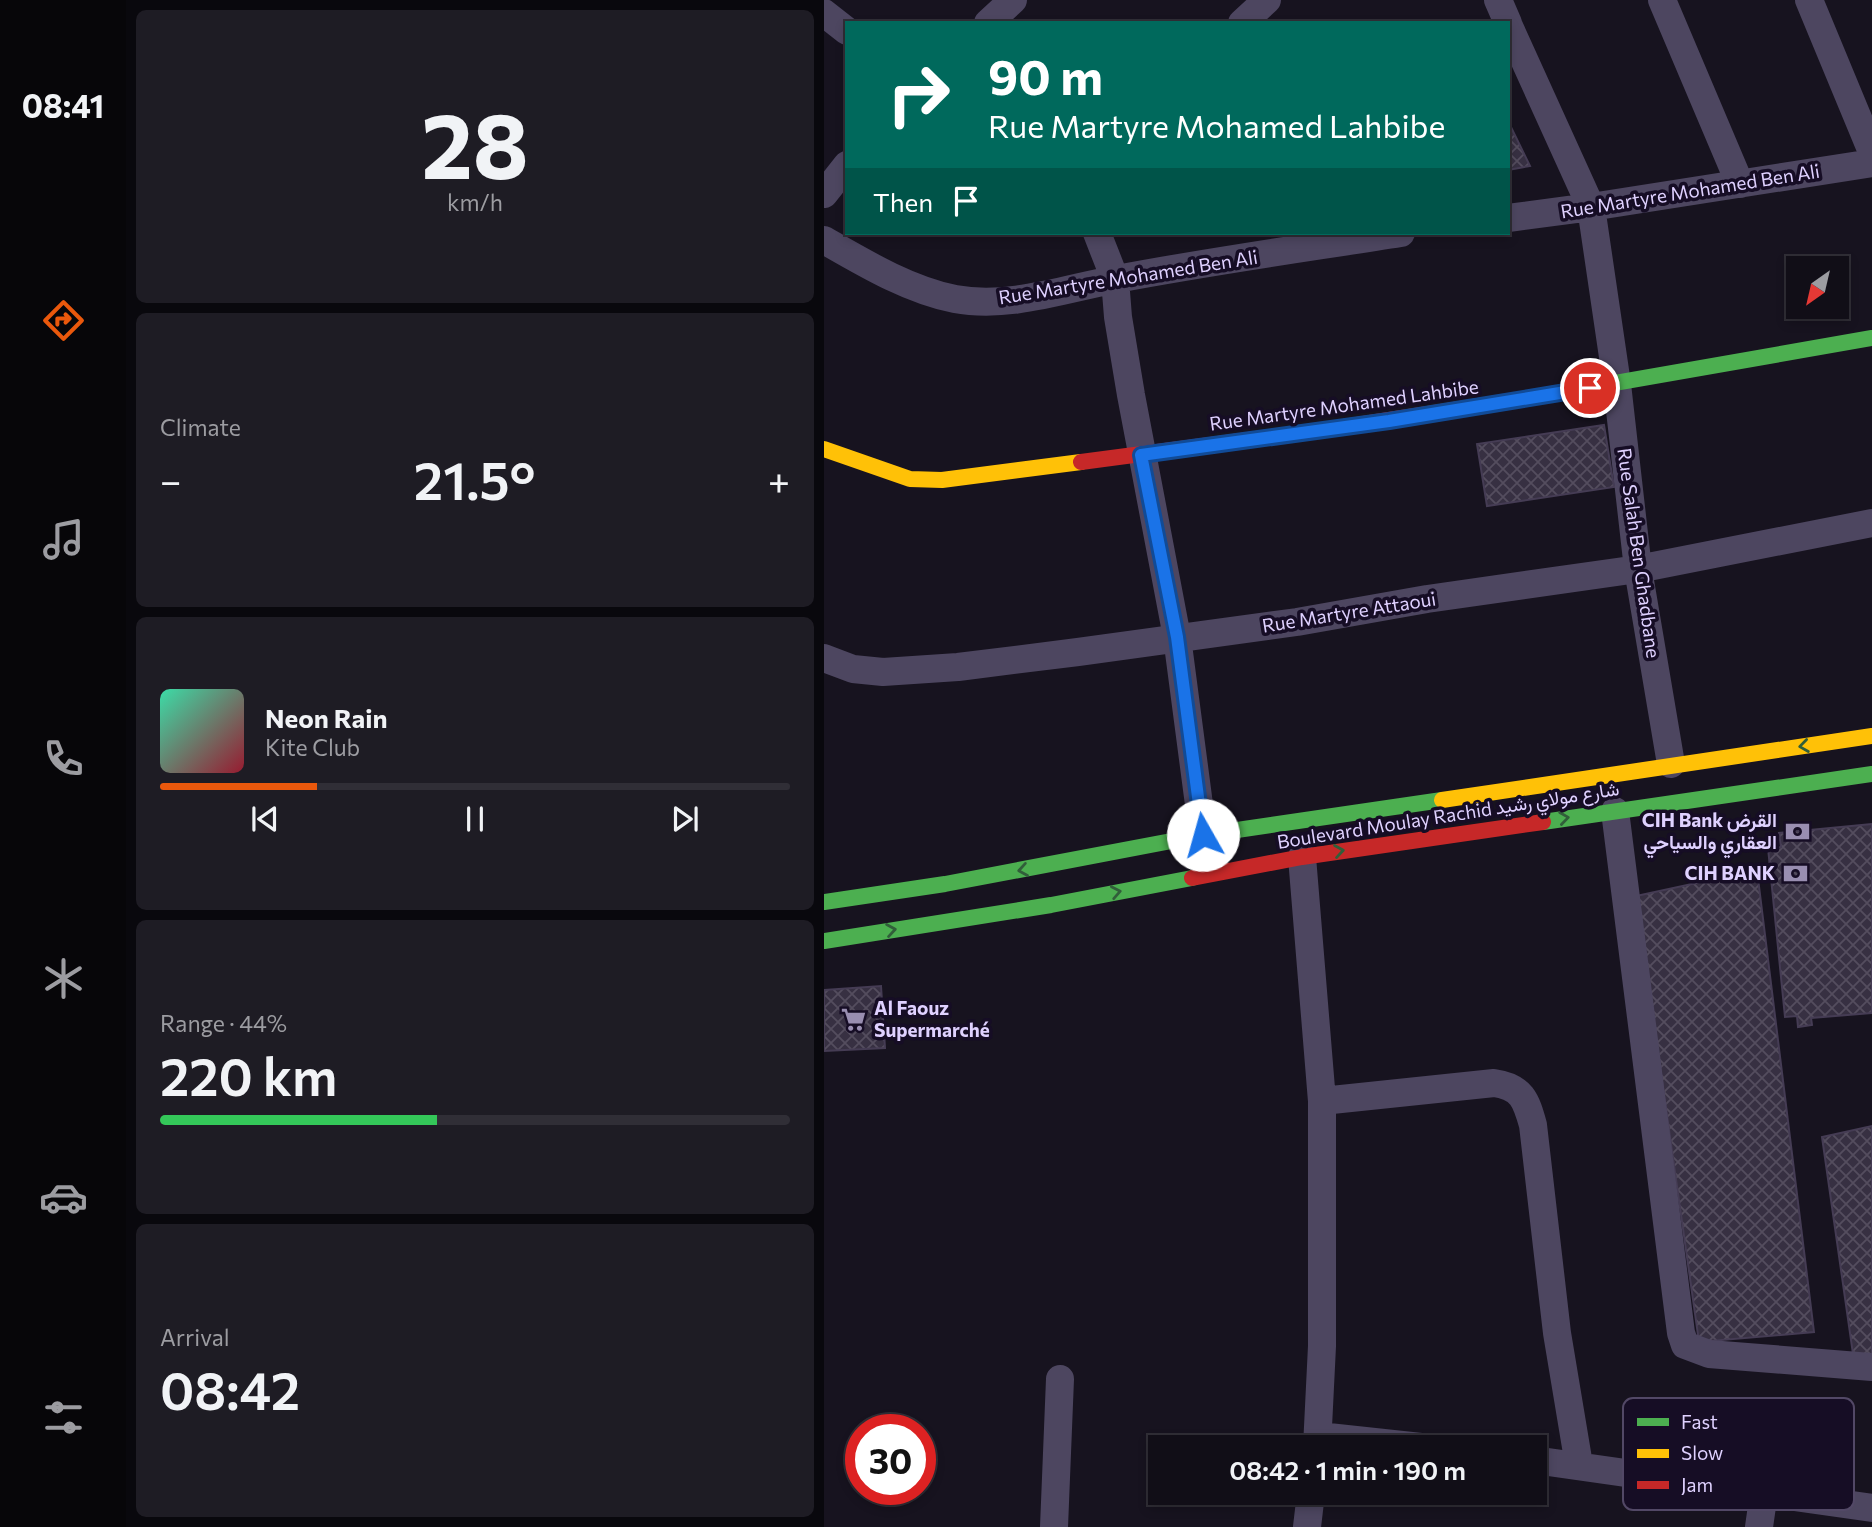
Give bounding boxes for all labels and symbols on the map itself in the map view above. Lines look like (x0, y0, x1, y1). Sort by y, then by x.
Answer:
street label: Rue Martyre Mohamed Ben Ali (1559, 159, 1821, 222)
street label: Rue Martyre Mohamed Ben Ali (997, 245, 1259, 308)
north arrow (1786, 256, 1850, 318)
pin (1560, 358, 1620, 418)
street label: Rue Martyre Mohamed Lahbibe (1208, 374, 1480, 435)
street label: Rue Salah Ben Ghadbane (1613, 446, 1666, 659)
street label: Rue Martyre Attaoui (1260, 586, 1437, 637)
one-way arrow (1798, 739, 1810, 754)
street label: Boulevard Moulay Rachid شارع مولاي رشيد (1275, 776, 1621, 858)
position arrow (1166, 798, 1240, 872)
place label: CIH Bank القرض العقاري والسياحي (1642, 808, 1777, 859)
one-way arrow (1559, 811, 1570, 826)
bank icon: CIH Bank القرض العقاري والسياحي (1783, 817, 1811, 845)
one-way arrow (1334, 844, 1345, 859)
bank icon: CIH BANK (1781, 859, 1809, 887)
place label: CIH BANK (1685, 861, 1775, 884)
one-way arrow (1017, 862, 1029, 877)
one-way arrow (1110, 886, 1122, 901)
one-way arrow (886, 923, 897, 938)
place label: Al Faouz Supermarché (874, 996, 990, 1041)
supermarket icon: Al Faouz Supermarché (840, 1005, 868, 1033)
legend (1623, 1398, 1854, 1510)
text: Fast (1681, 1410, 1718, 1433)
speed limit sign: 30 (845, 1414, 936, 1505)
text: Slow (1681, 1441, 1723, 1464)
text: Jam (1681, 1473, 1713, 1496)

